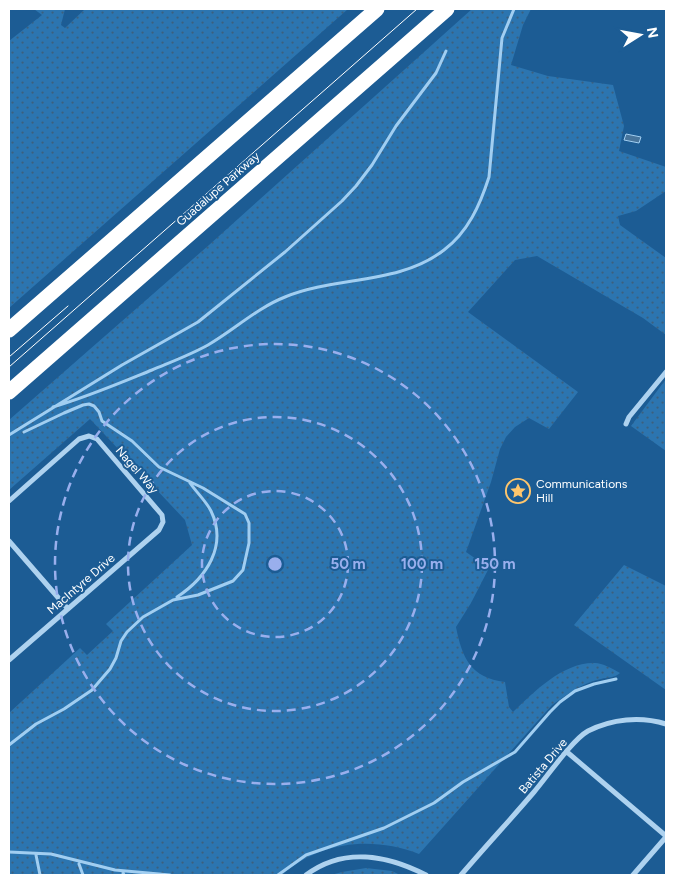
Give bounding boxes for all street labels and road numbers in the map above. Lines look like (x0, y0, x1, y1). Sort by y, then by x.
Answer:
street label: Guadalupe Parkway (174, 149, 263, 229)
street label: Nagel Way (113, 444, 162, 497)
street label: MacIntyre Drive (44, 551, 118, 617)
street label: Batista Drive (516, 735, 570, 796)

